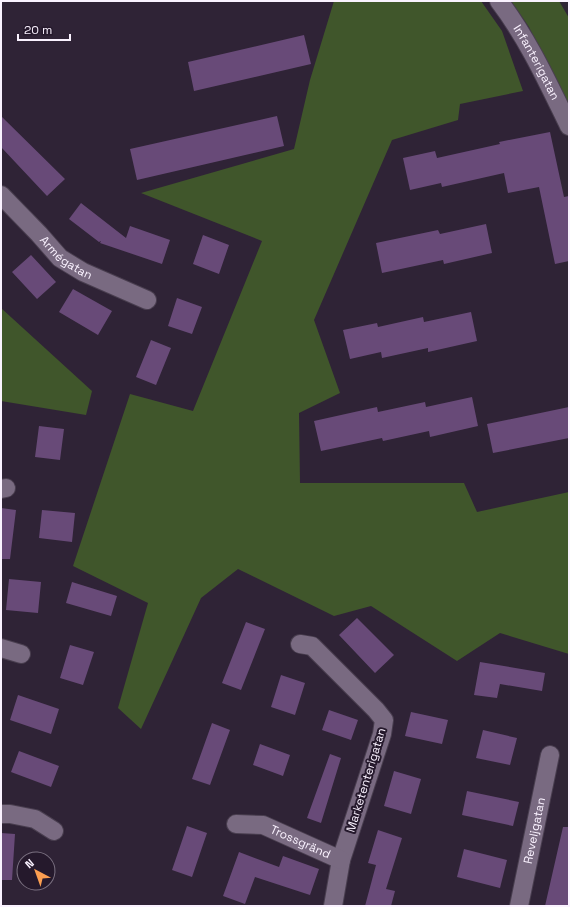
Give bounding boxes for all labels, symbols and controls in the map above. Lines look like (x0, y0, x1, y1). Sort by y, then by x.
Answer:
scale bar (18, 16, 70, 42)
text: 20 m (24, 22, 52, 38)
street label: Infanterigatan (510, 22, 563, 103)
street label: Armégatan (36, 232, 95, 283)
street label: Marketenterigatan (343, 726, 389, 834)
street label: Reveljgatan (520, 796, 549, 865)
street label: Trossgränd (268, 821, 333, 862)
north arrow (16, 851, 56, 891)
text: N (22, 856, 37, 871)

